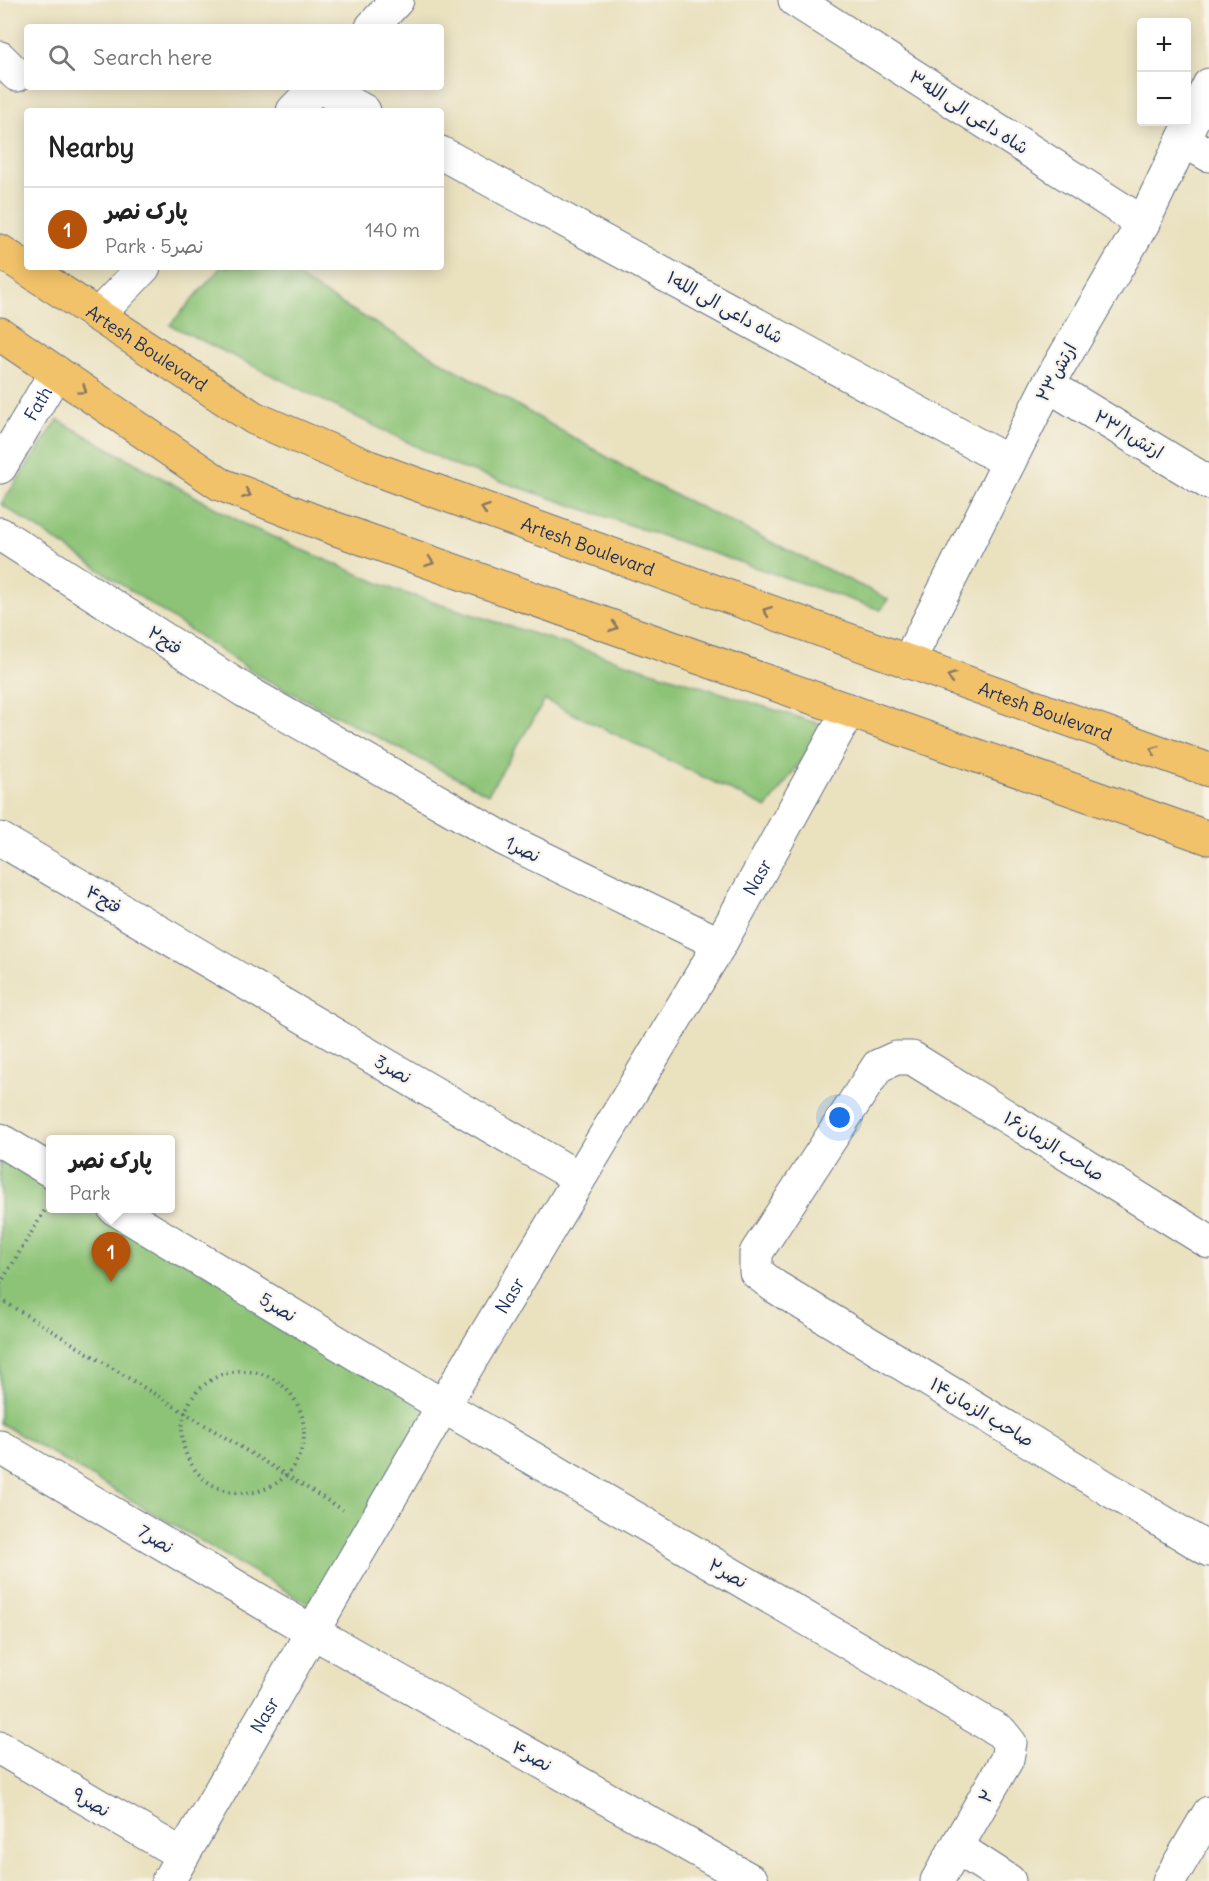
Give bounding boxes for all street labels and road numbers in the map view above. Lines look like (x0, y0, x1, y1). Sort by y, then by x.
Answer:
street label: شاه داعی الی الله۳ (905, 65, 1033, 159)
street label: شاه داعی الی الله۱ (663, 266, 787, 348)
street label: Artesh Boulevard (82, 300, 212, 396)
street label: ارتش۲۳ (1030, 339, 1082, 405)
street label: Fath (19, 382, 57, 425)
street label: ۲۳/۱ارتش (1090, 404, 1168, 464)
street label: Artesh Boulevard (518, 511, 658, 581)
street label: ۲فتح (143, 620, 186, 660)
street label: Artesh Boulevard (975, 676, 1116, 746)
street label: 1نصر (502, 831, 544, 867)
street label: Nasr (738, 854, 777, 899)
street label: فتح۴ (81, 880, 126, 919)
street label: 3نصر (370, 1049, 416, 1089)
street label: صاحب الزمان۱۶ (999, 1106, 1109, 1186)
street label: Nasr (490, 1272, 529, 1318)
street label: 5نصر (255, 1287, 301, 1327)
street label: صاحب الزمان۱۴ (926, 1372, 1038, 1452)
street label: 7نصر (134, 1519, 178, 1559)
street label: نصر۲ (705, 1553, 751, 1593)
street label: Nasr (245, 1692, 284, 1737)
street label: ۴نصر (508, 1736, 556, 1776)
street label: ۹نصر (68, 1782, 114, 1822)
street label: ۲ (973, 1785, 999, 1807)

